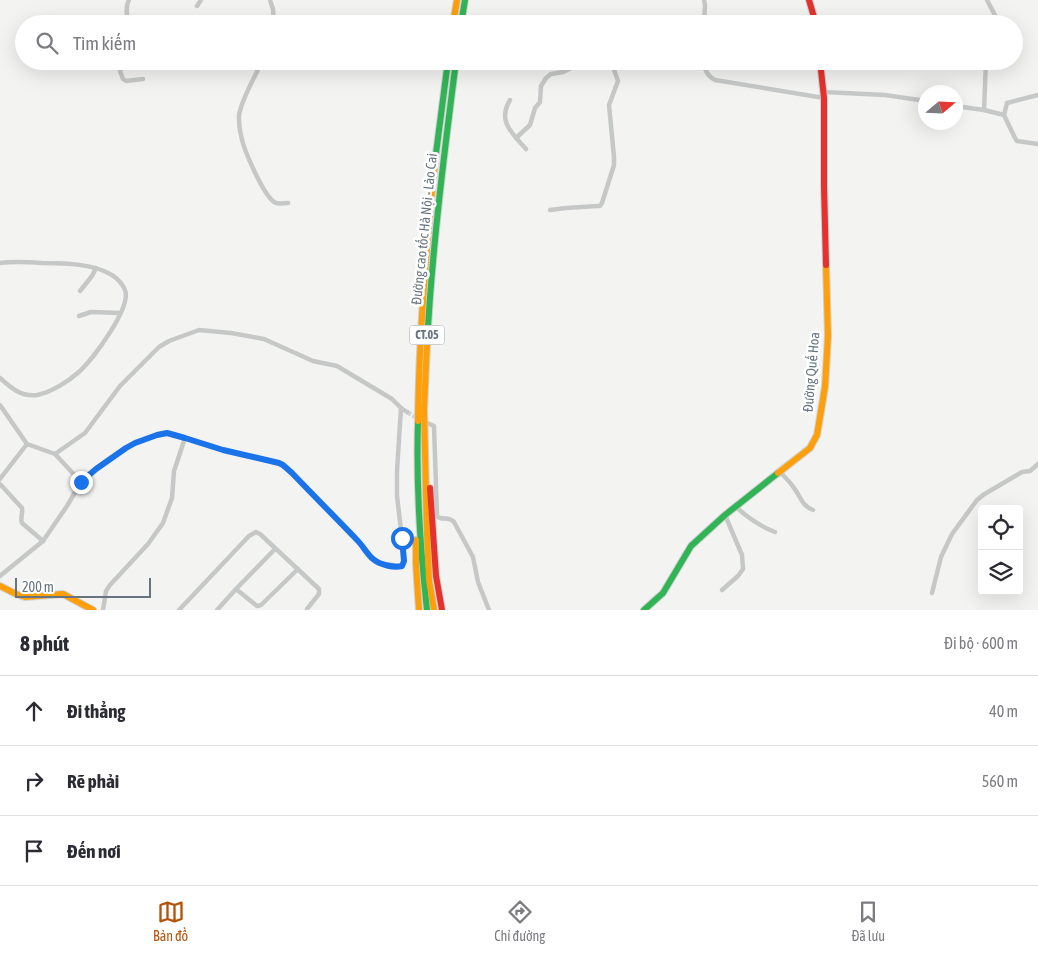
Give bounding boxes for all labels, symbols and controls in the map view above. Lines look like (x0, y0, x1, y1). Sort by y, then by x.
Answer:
search box (15, 15, 1023, 70)
icon: search (33, 29, 61, 57)
text: Tìm kiếm (73, 32, 136, 54)
north arrow (918, 85, 963, 130)
street label: Đường cao tốc Hà Nội - Lào Cai (407, 152, 440, 305)
road number: CT.05 (410, 326, 444, 344)
street label: Đường Quế Hoa (799, 331, 822, 413)
route end (70, 471, 93, 494)
map controls (978, 505, 1023, 595)
button: locate (978, 505, 1023, 550)
route start (391, 527, 414, 550)
button: layers (978, 550, 1023, 595)
scale bar (15, 575, 151, 598)
text: 200 m (22, 579, 54, 595)
text: 8 phút (20, 631, 69, 655)
text: Đi bộ · 600 m (944, 634, 1018, 652)
icon: ahead (20, 697, 48, 725)
text: Đi thẳng (67, 700, 126, 722)
text: 40 m (989, 702, 1018, 720)
icon: right (20, 767, 48, 795)
text: Rẽ phải (67, 770, 119, 792)
text: 560 m (982, 772, 1018, 790)
icon: arrive (20, 837, 48, 865)
text: Đến nơi (67, 840, 121, 862)
tab: Bản đồ (153, 898, 188, 944)
tab: Chỉ đường (494, 898, 545, 944)
tab: Đã lưu (851, 898, 885, 944)

